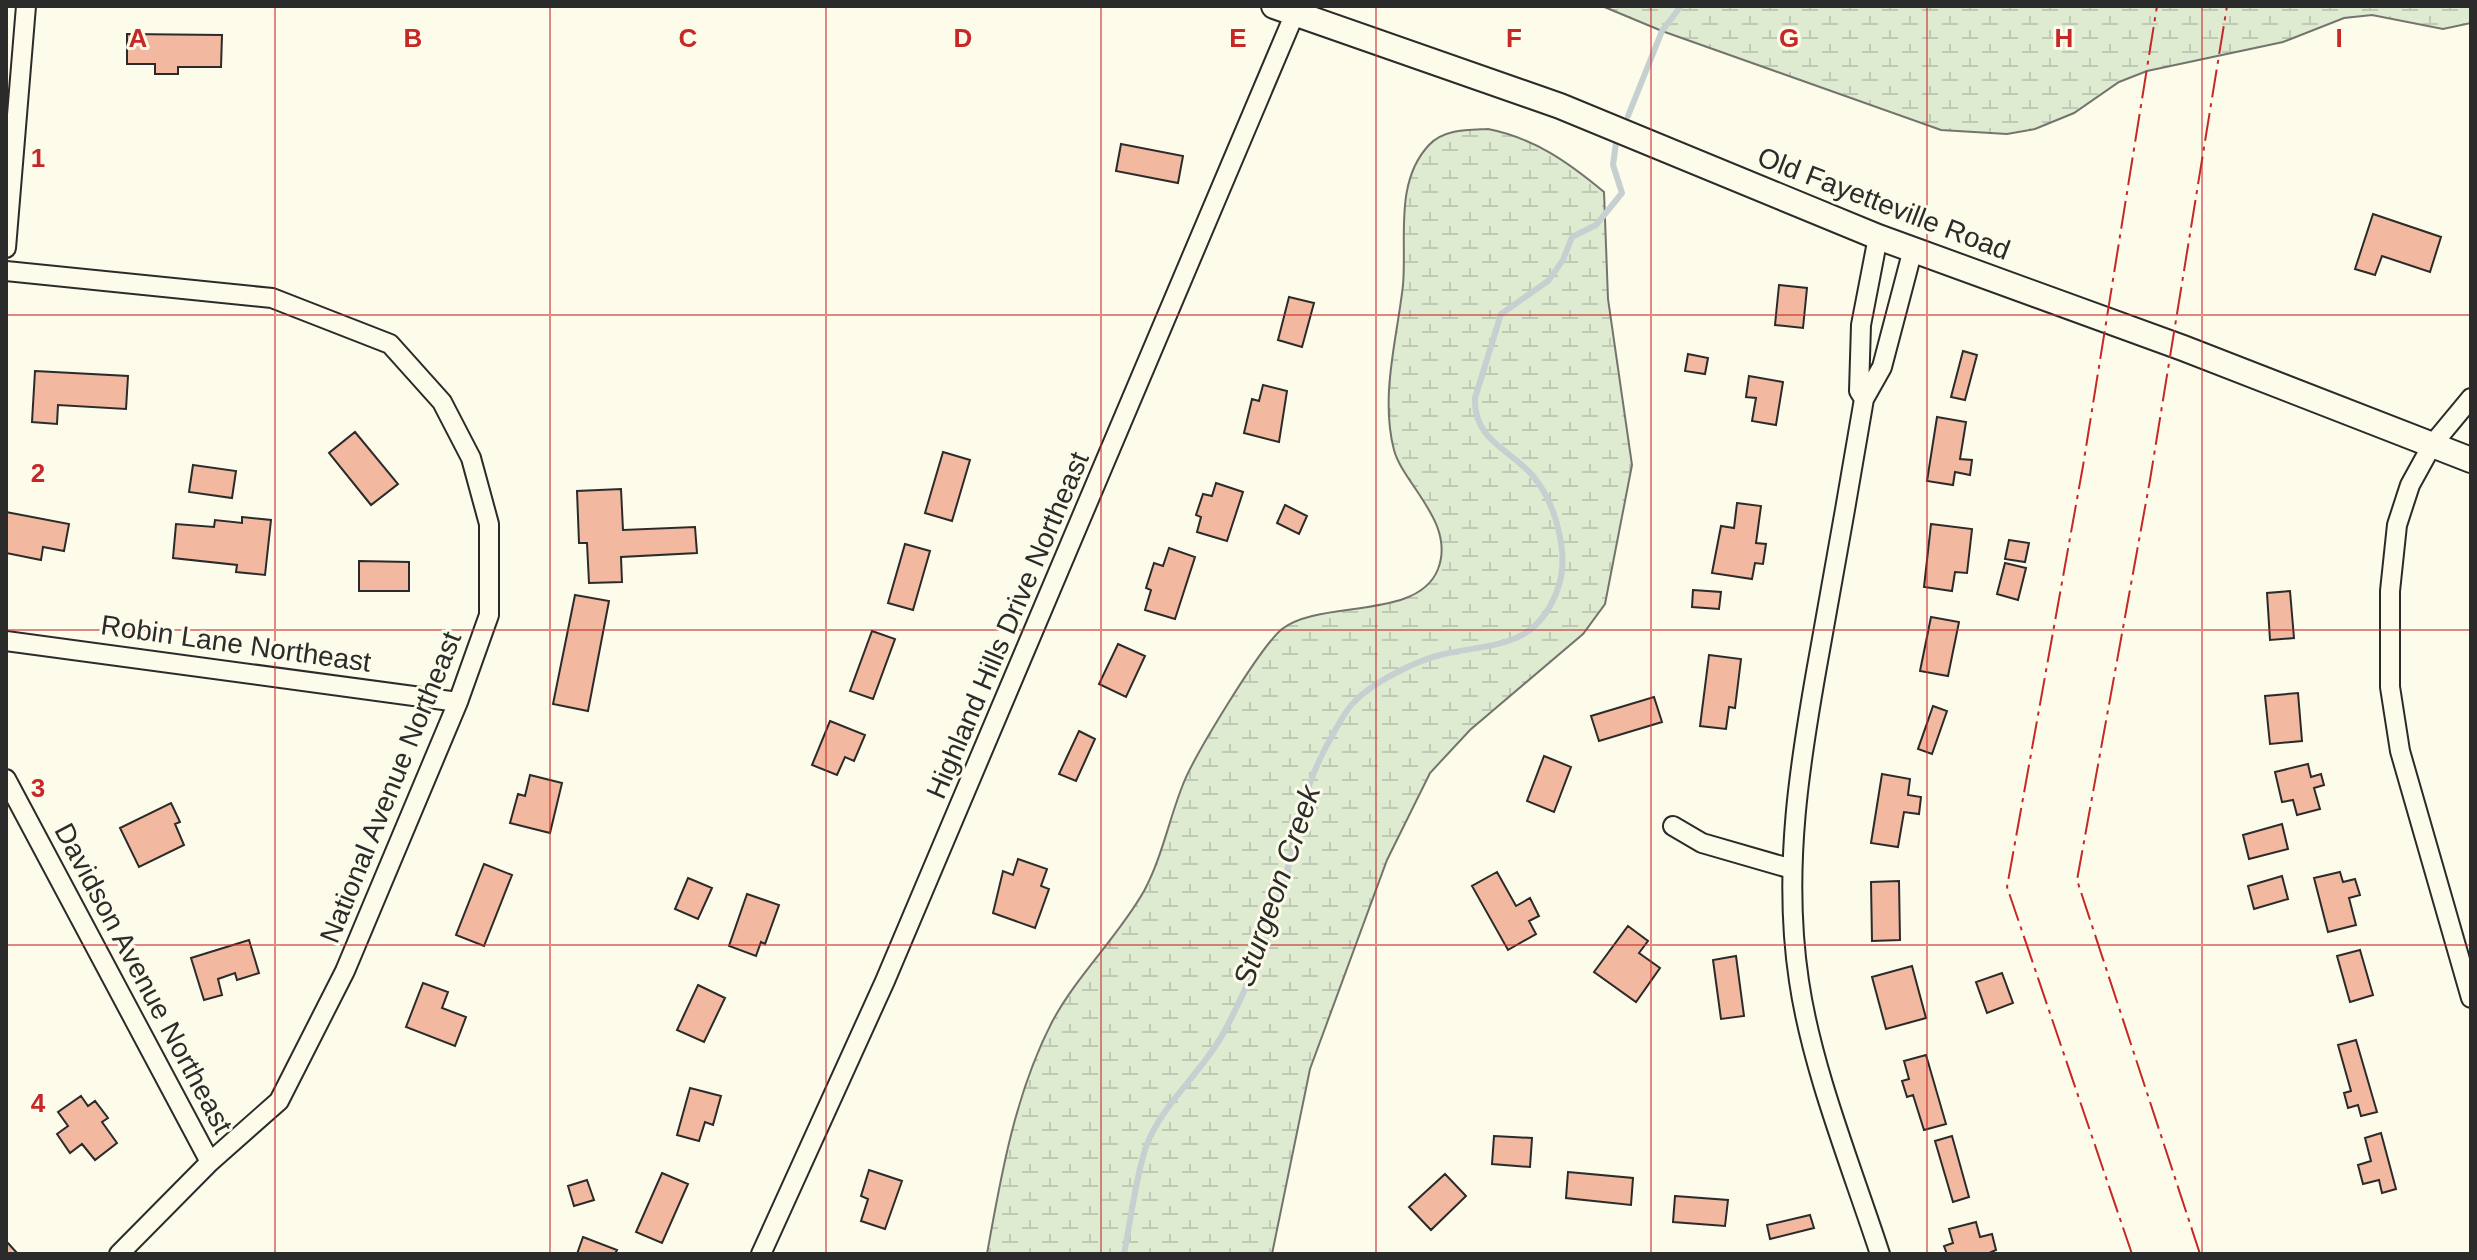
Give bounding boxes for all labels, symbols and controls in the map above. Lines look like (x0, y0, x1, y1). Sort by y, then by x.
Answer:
text: A (129, 23, 148, 53)
text: B (404, 23, 422, 53)
text: C (679, 23, 698, 53)
text: D (954, 23, 972, 53)
text: E (1229, 23, 1247, 53)
text: F (1506, 23, 1522, 53)
text: G (1779, 23, 1799, 53)
text: H (2055, 23, 2073, 53)
text: I (2335, 23, 2343, 53)
street label: Old Fayetteville Road (1753, 141, 2014, 266)
text: 1 (31, 143, 45, 173)
street label: Highland Hills Drive Northeast (920, 447, 1095, 803)
text: 2 (31, 458, 45, 488)
street label: Robin Lane Northeast (99, 609, 373, 678)
street label: National Avenue Northeast (314, 627, 467, 947)
text: 3 (31, 773, 45, 803)
water label: Sturgeon Creek (1227, 779, 1327, 991)
street label: Davidson Avenue Northeast (49, 818, 239, 1139)
text: 4 (31, 1088, 46, 1118)

